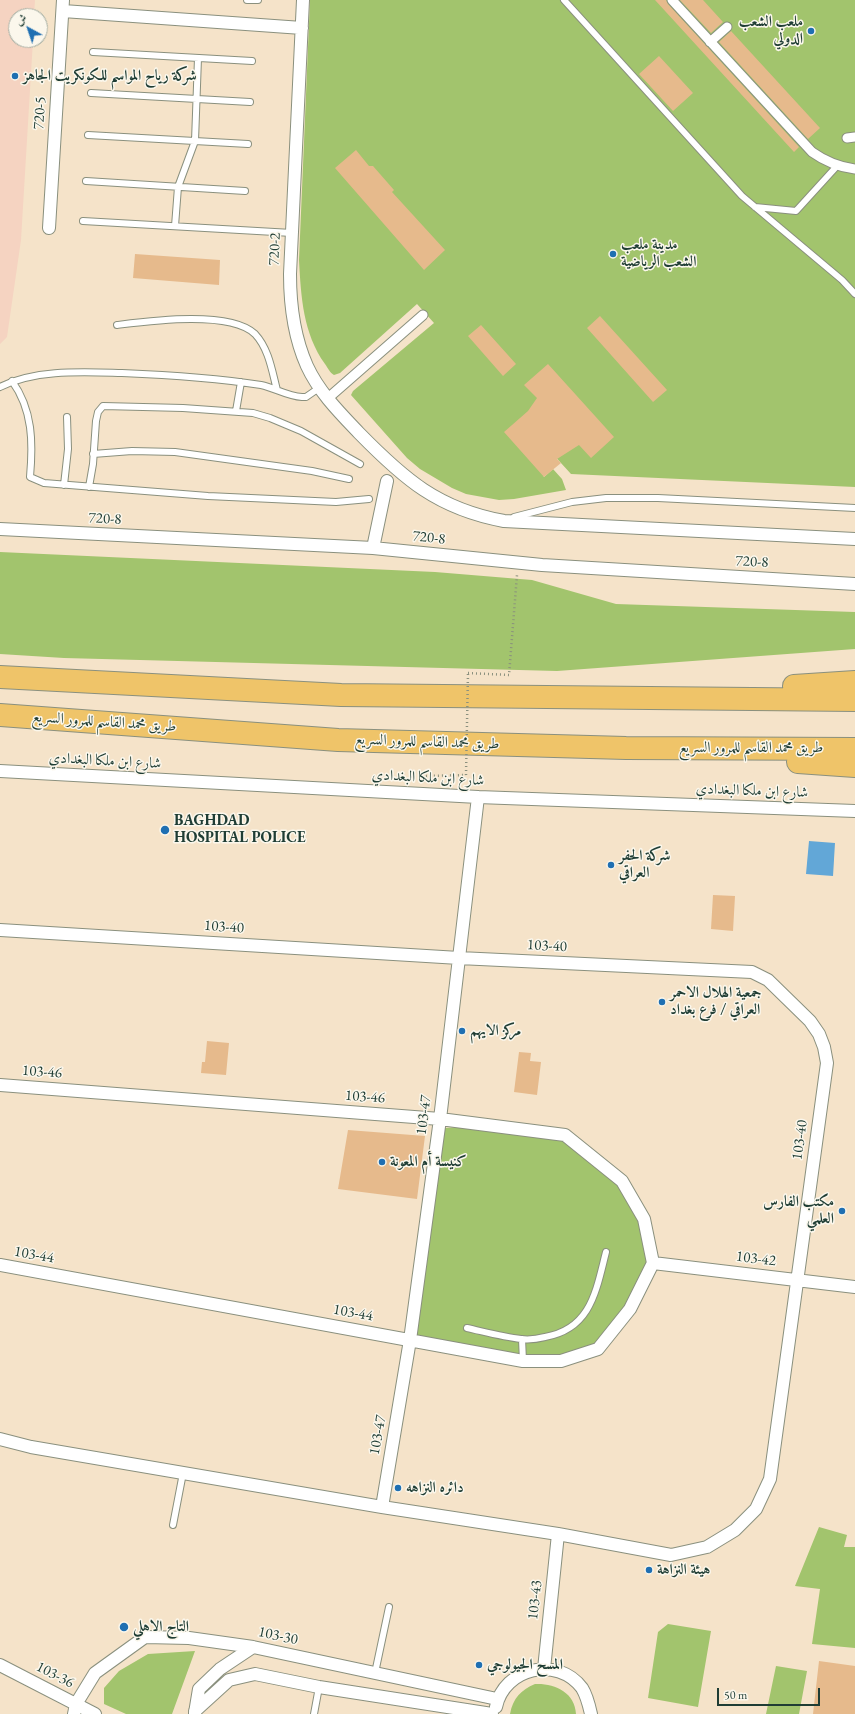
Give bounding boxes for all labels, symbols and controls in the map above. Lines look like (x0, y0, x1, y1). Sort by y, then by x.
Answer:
north arrow (8, 8, 48, 48)
text: ش (12, 11, 30, 28)
place label: ملعب الشعب الدولي (739, 13, 803, 48)
marker: ملعب الشعب الدولي (806, 26, 816, 36)
place label: شركة رياح المواسم للكونكريت الجاهز (23, 67, 197, 85)
marker: شركة رياح المواسم للكونكريت الجاهز (10, 71, 20, 81)
street label: 720-5 (30, 96, 50, 130)
street label: 720-2 (265, 232, 285, 266)
place label: مدينة ملعب الشعب الرياضية (621, 236, 696, 271)
marker: مدينة ملعب الشعب الرياضية (608, 249, 618, 259)
street label: 720-8 (88, 509, 122, 529)
street label: 720-8 (412, 527, 446, 549)
street label: 720-8 (735, 552, 769, 572)
street label: طريق محمد القاسم للمرور السريع (31, 708, 177, 736)
street label: طريق محمد القاسم للمرور السريع (354, 730, 500, 754)
street label: طريق محمد القاسم للمرور السريع (679, 739, 823, 757)
street label: شارع ابن ملكا البغدادي (48, 749, 162, 773)
street label: شارع ابن ملكا البغدادي (371, 766, 485, 790)
street label: شارع ابن ملكا البغدادي (695, 780, 809, 802)
place label: BAGHDAD HOSPITAL POLICE (174, 812, 306, 847)
marker: BAGHDAD HOSPITAL POLICE (159, 824, 171, 836)
place label: شركة الحفر العراقي (619, 847, 670, 882)
marker: شركة الحفر العراقي (606, 860, 616, 870)
street label: 103-40 (203, 917, 245, 937)
street label: 103-40 (527, 936, 567, 956)
place label: جمعية الهلال الاحمر العراقي / فرع بغداد (670, 984, 762, 1019)
marker: جمعية الهلال الاحمر العراقي / فرع بغداد (657, 997, 667, 1007)
place label: مركز الايهم (470, 1022, 521, 1040)
marker: مركز الايهم (457, 1026, 467, 1036)
street label: 103-46 (21, 1062, 63, 1082)
street label: 103-46 (344, 1087, 386, 1107)
street label: 103-47 (413, 1094, 435, 1136)
street label: 103-40 (788, 1119, 812, 1161)
place label: كنيسة أم المعونة (390, 1153, 467, 1171)
marker: كنيسة أم المعونة (377, 1157, 387, 1167)
place label: مكتب الفارس العلمي (763, 1193, 834, 1228)
marker: مكتب الفارس العلمي (837, 1206, 847, 1216)
street label: 103-44 (13, 1243, 55, 1267)
street label: 103-42 (735, 1248, 777, 1270)
street label: 103-44 (332, 1301, 374, 1325)
street label: 103-47 (366, 1414, 390, 1456)
place label: دائره النزاهه (406, 1479, 464, 1497)
marker: دائره النزاهه (393, 1483, 403, 1493)
place label: هيئة النزاهة (657, 1561, 710, 1579)
marker: هيئة النزاهة (644, 1565, 654, 1575)
street label: 103-43 (524, 1579, 546, 1621)
place label: التاج الاهلي (133, 1618, 189, 1636)
marker: التاج الاهلي (118, 1621, 130, 1633)
street label: 103-30 (257, 1623, 299, 1649)
place label: المسح الجيولوجي (487, 1656, 563, 1674)
street label: 103-36 (33, 1658, 77, 1692)
marker: المسح الجيولوجي (474, 1660, 484, 1670)
scale bar (719, 1680, 822, 1706)
text: 50 m (724, 1687, 747, 1703)

